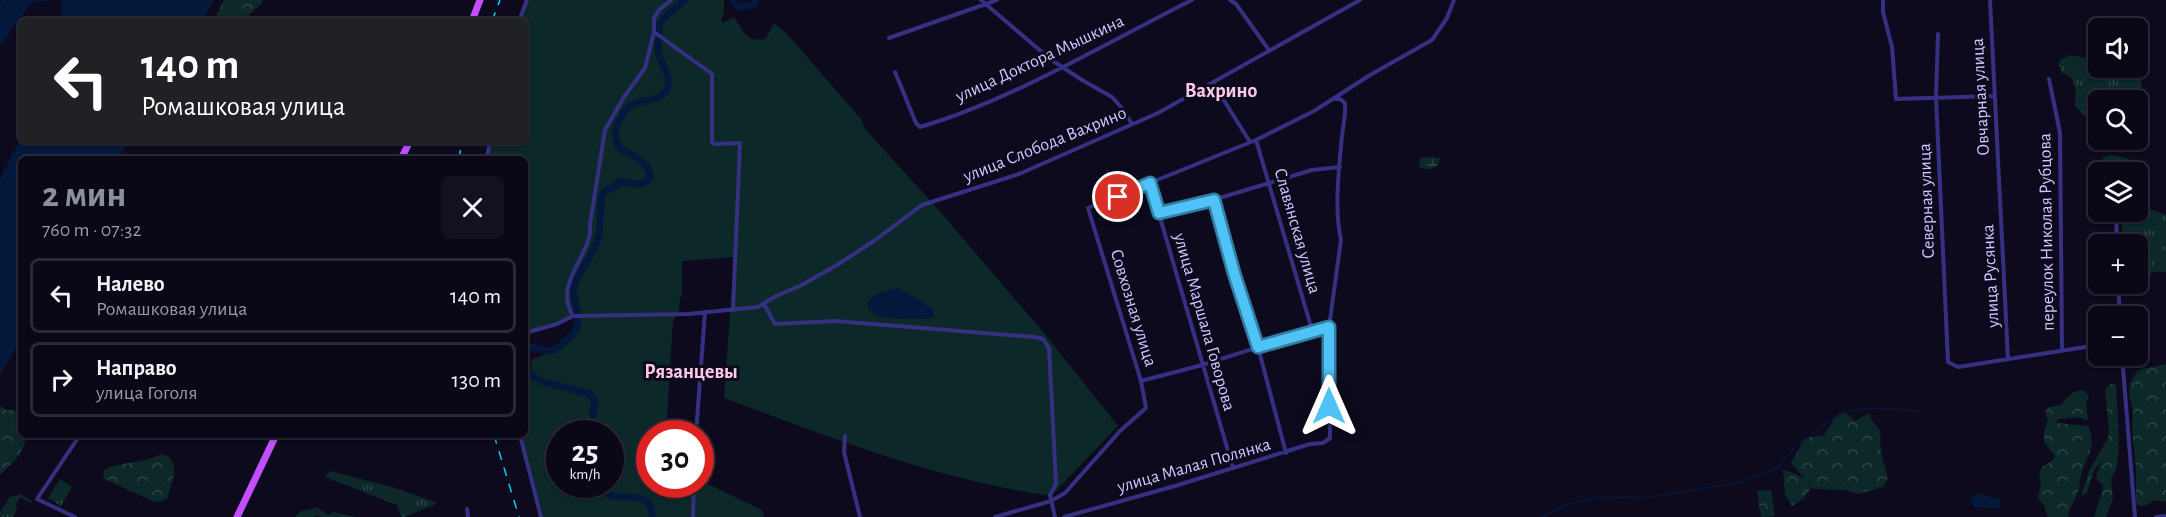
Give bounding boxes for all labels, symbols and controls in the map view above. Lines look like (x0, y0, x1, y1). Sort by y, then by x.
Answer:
street label: улица Доктора Мышкина (952, 12, 1127, 106)
map controls (2088, 18, 2148, 366)
button: sound (2088, 18, 2148, 78)
street label: Овчарная улица (1969, 38, 1993, 156)
icon: left (42, 42, 120, 120)
text: 140 m (141, 44, 239, 86)
district label: Вахрино (1185, 81, 1258, 101)
button: search (2088, 90, 2148, 150)
text: Ромашковая улица (141, 93, 345, 120)
street label: улица Слобода Вахрино (960, 103, 1129, 186)
street label: переулок Николая Рубцова (2035, 133, 2058, 331)
street label: Северная улица (1916, 143, 1938, 259)
button: layers (2088, 162, 2148, 222)
street label: Славянская улица (1270, 166, 1324, 296)
pin (1092, 171, 1143, 222)
button: close (441, 176, 504, 239)
text: 2 мин (42, 177, 126, 213)
icon: arrive (1101, 180, 1134, 213)
text: 760 m · 07:32 (42, 220, 142, 240)
street label: улица Русянка (1979, 224, 2003, 329)
street label: улица Маршала Говорова (1170, 230, 1238, 413)
button: + (2088, 234, 2148, 294)
street label: Совхозная улица (1107, 247, 1159, 369)
text: Налево (96, 273, 165, 295)
icon: left (45, 279, 78, 312)
text: 140 m (450, 285, 501, 307)
text: Ромашковая улица (96, 299, 247, 319)
button: − (2088, 306, 2148, 366)
text: Направо (96, 357, 177, 379)
district label: Рязанцевы (644, 362, 738, 382)
icon: right (45, 363, 78, 396)
text: 130 m (452, 369, 501, 391)
position arrow (1297, 374, 1361, 438)
text: улица Гоголя (96, 383, 198, 403)
speed limit sign: 30 (636, 420, 714, 498)
street label: улица Малая Полянка (1114, 435, 1273, 497)
text: 25 (571, 437, 599, 467)
text: km/h (570, 467, 600, 482)

